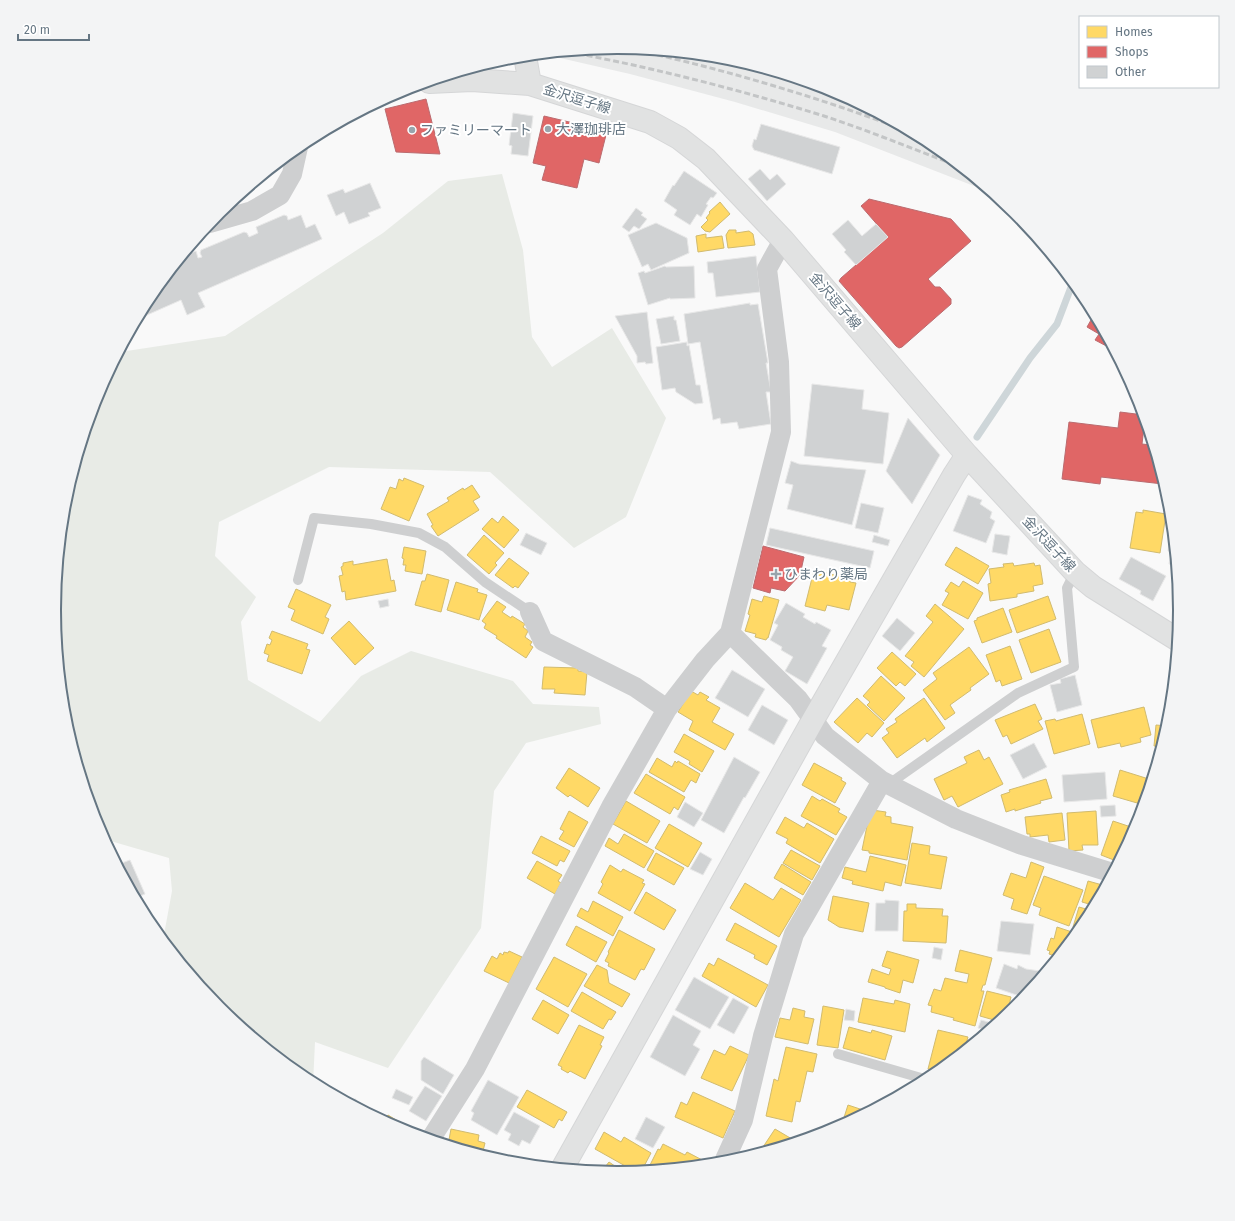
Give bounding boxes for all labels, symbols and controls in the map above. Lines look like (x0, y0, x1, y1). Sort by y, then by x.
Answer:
scale bar (18, 16, 89, 42)
legend (1079, 16, 1219, 88)
text: 20 m (24, 23, 50, 37)
text: Homes (1115, 25, 1153, 39)
text: Shops (1115, 45, 1149, 59)
text: Other (1115, 65, 1146, 79)
street label: 金沢逗子線 (541, 81, 613, 117)
place label: 大澤珈琲店 (556, 121, 626, 138)
place label: ファミリーマート (420, 122, 532, 139)
marker: 大澤珈琲店 (543, 124, 553, 134)
marker: ファミリーマート (407, 125, 417, 135)
street label: 金沢逗子線 (806, 269, 864, 333)
street label: 金沢逗子線 (1019, 513, 1079, 575)
place label: ひまわり薬局 (784, 566, 868, 583)
marker: ひまわり薬局 (771, 569, 781, 579)

